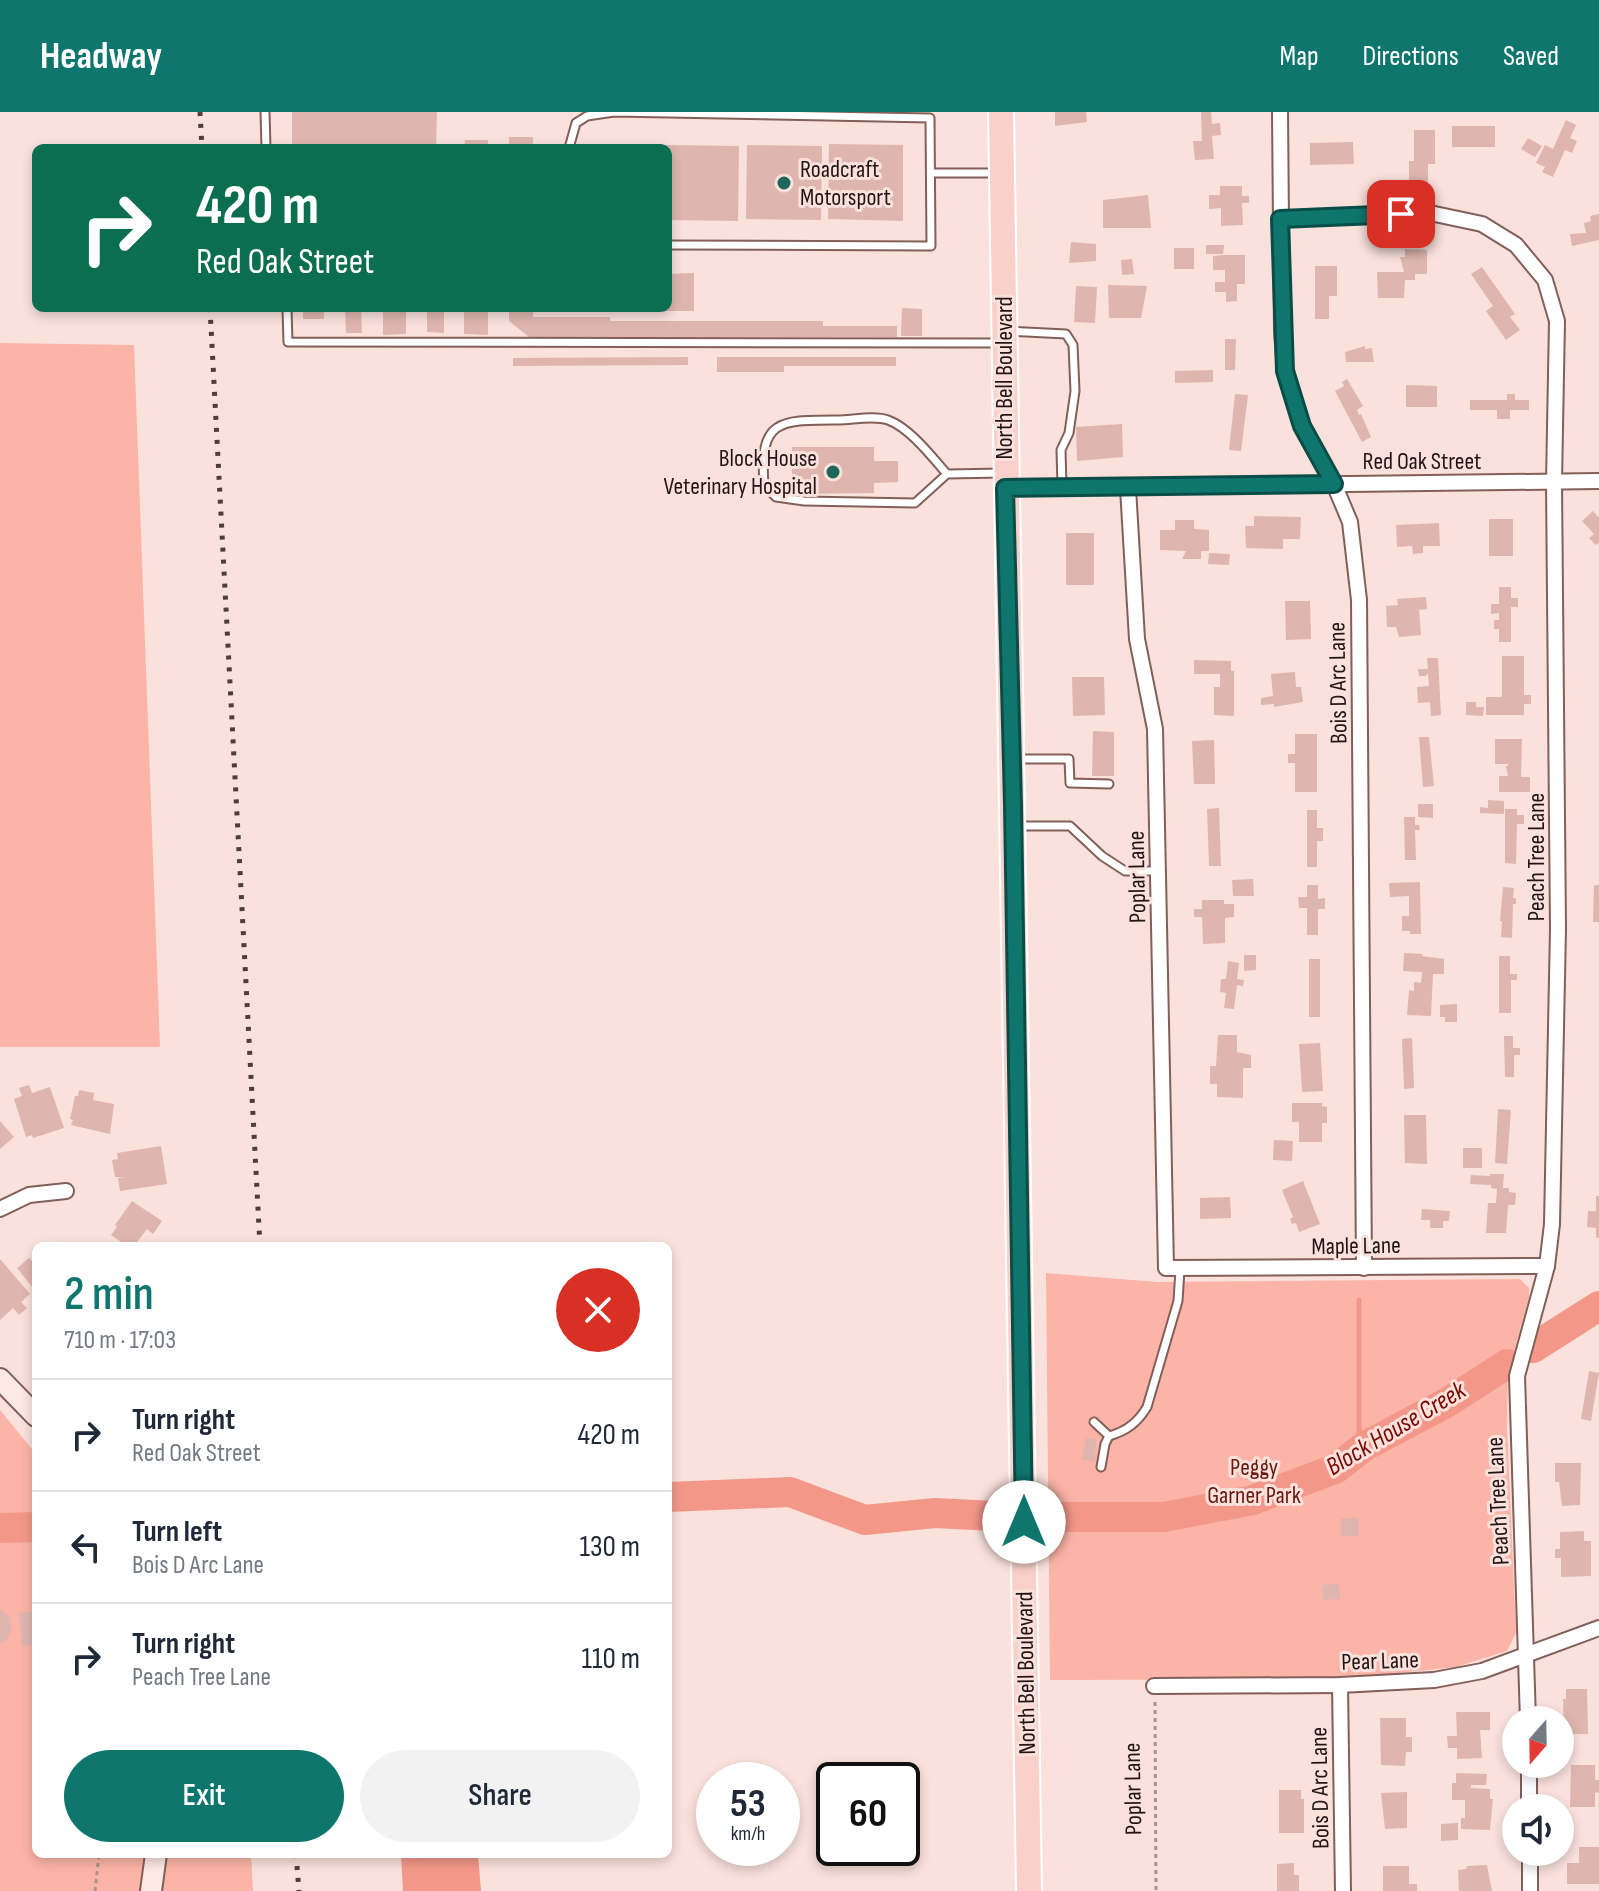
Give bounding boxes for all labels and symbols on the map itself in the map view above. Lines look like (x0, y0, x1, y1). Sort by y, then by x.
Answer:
place label: Roadcraft Motorsport (800, 155, 891, 212)
marker: Roadcraft Motorsport (775, 174, 793, 192)
pin (1367, 180, 1435, 248)
street label: North Bell Boulevard (990, 296, 1019, 460)
place label: Block House Veterinary Hospital (663, 444, 817, 501)
street label: Red Oak Street (1363, 447, 1481, 476)
marker: Block House Veterinary Hospital (824, 463, 842, 481)
street label: Bois D Arc Lane (1322, 622, 1354, 744)
street label: Peach Tree Lane (1522, 793, 1551, 921)
street label: Poplar Lane (1122, 831, 1152, 923)
street label: Maple Lane (1311, 1231, 1401, 1261)
water label: Block House Creek (1321, 1375, 1473, 1483)
street label: Peach Tree Lane (1480, 1436, 1516, 1566)
park label: Peggy Garner Park (1207, 1453, 1301, 1510)
position arrow (982, 1480, 1066, 1564)
street label: North Bell Boulevard (1010, 1591, 1042, 1755)
street label: Pear Lane (1341, 1645, 1419, 1677)
north arrow (1502, 1706, 1574, 1778)
street label: Bois D Arc Lane (1304, 1727, 1336, 1849)
street label: Poplar Lane (1118, 1743, 1148, 1835)
speed limit sign: 60 (816, 1762, 920, 1866)

